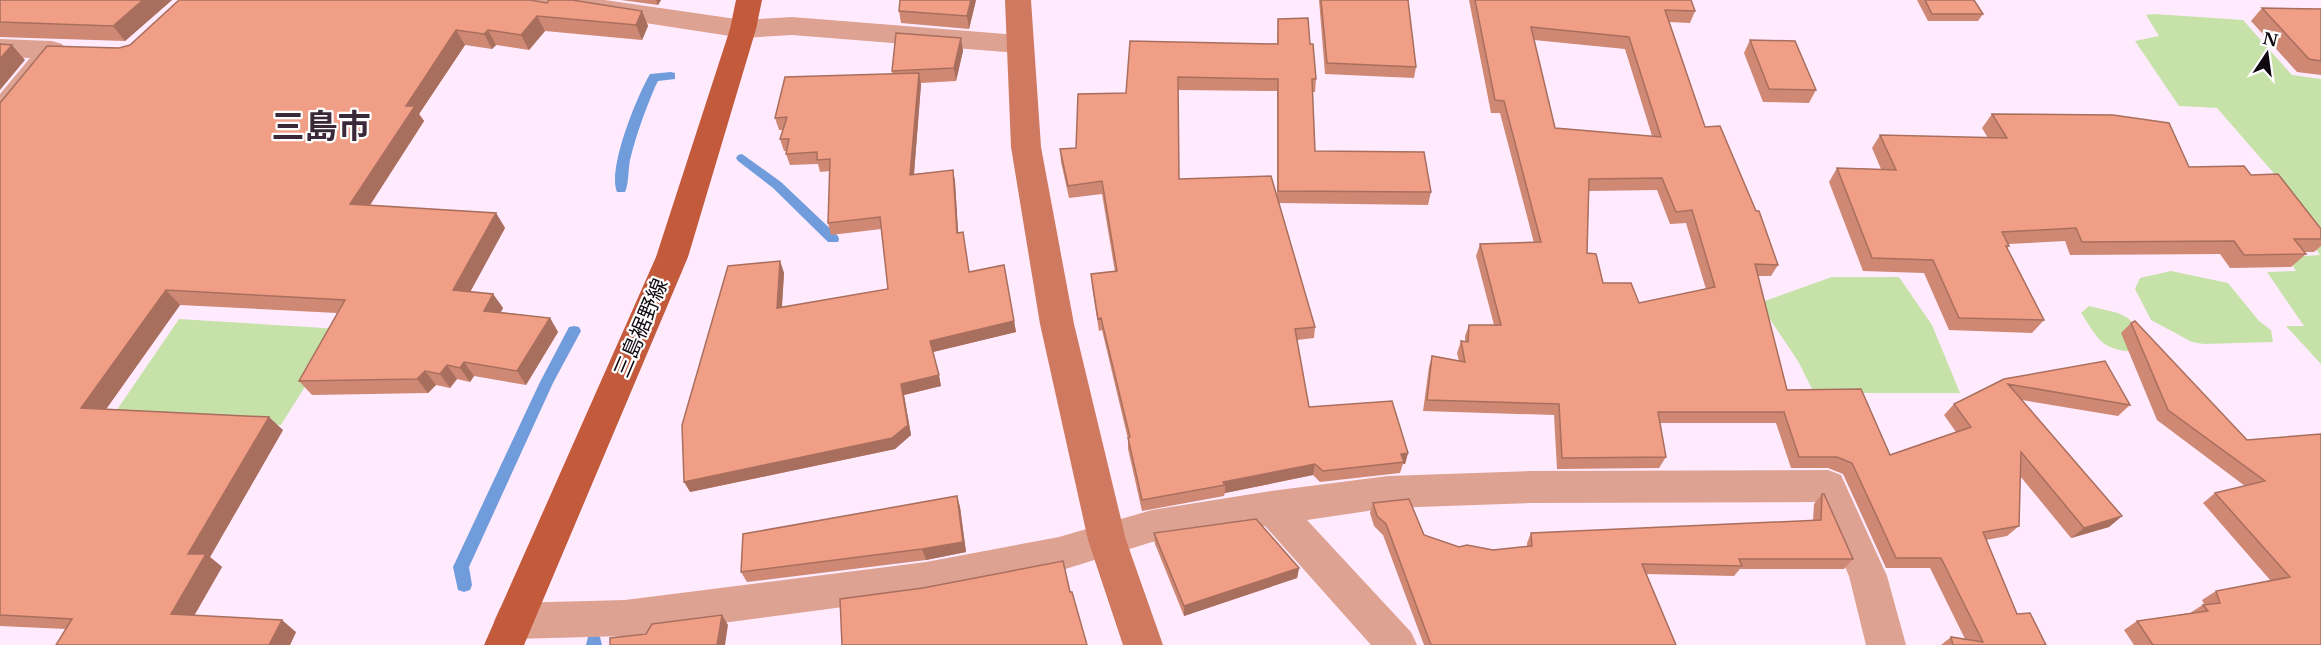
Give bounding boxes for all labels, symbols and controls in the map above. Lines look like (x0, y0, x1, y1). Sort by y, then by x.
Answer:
north arrow (2237, 24, 2297, 84)
text: N (2261, 28, 2280, 51)
district label: 三島市 (272, 106, 371, 147)
street label: 三島裾野線 (609, 275, 673, 381)

